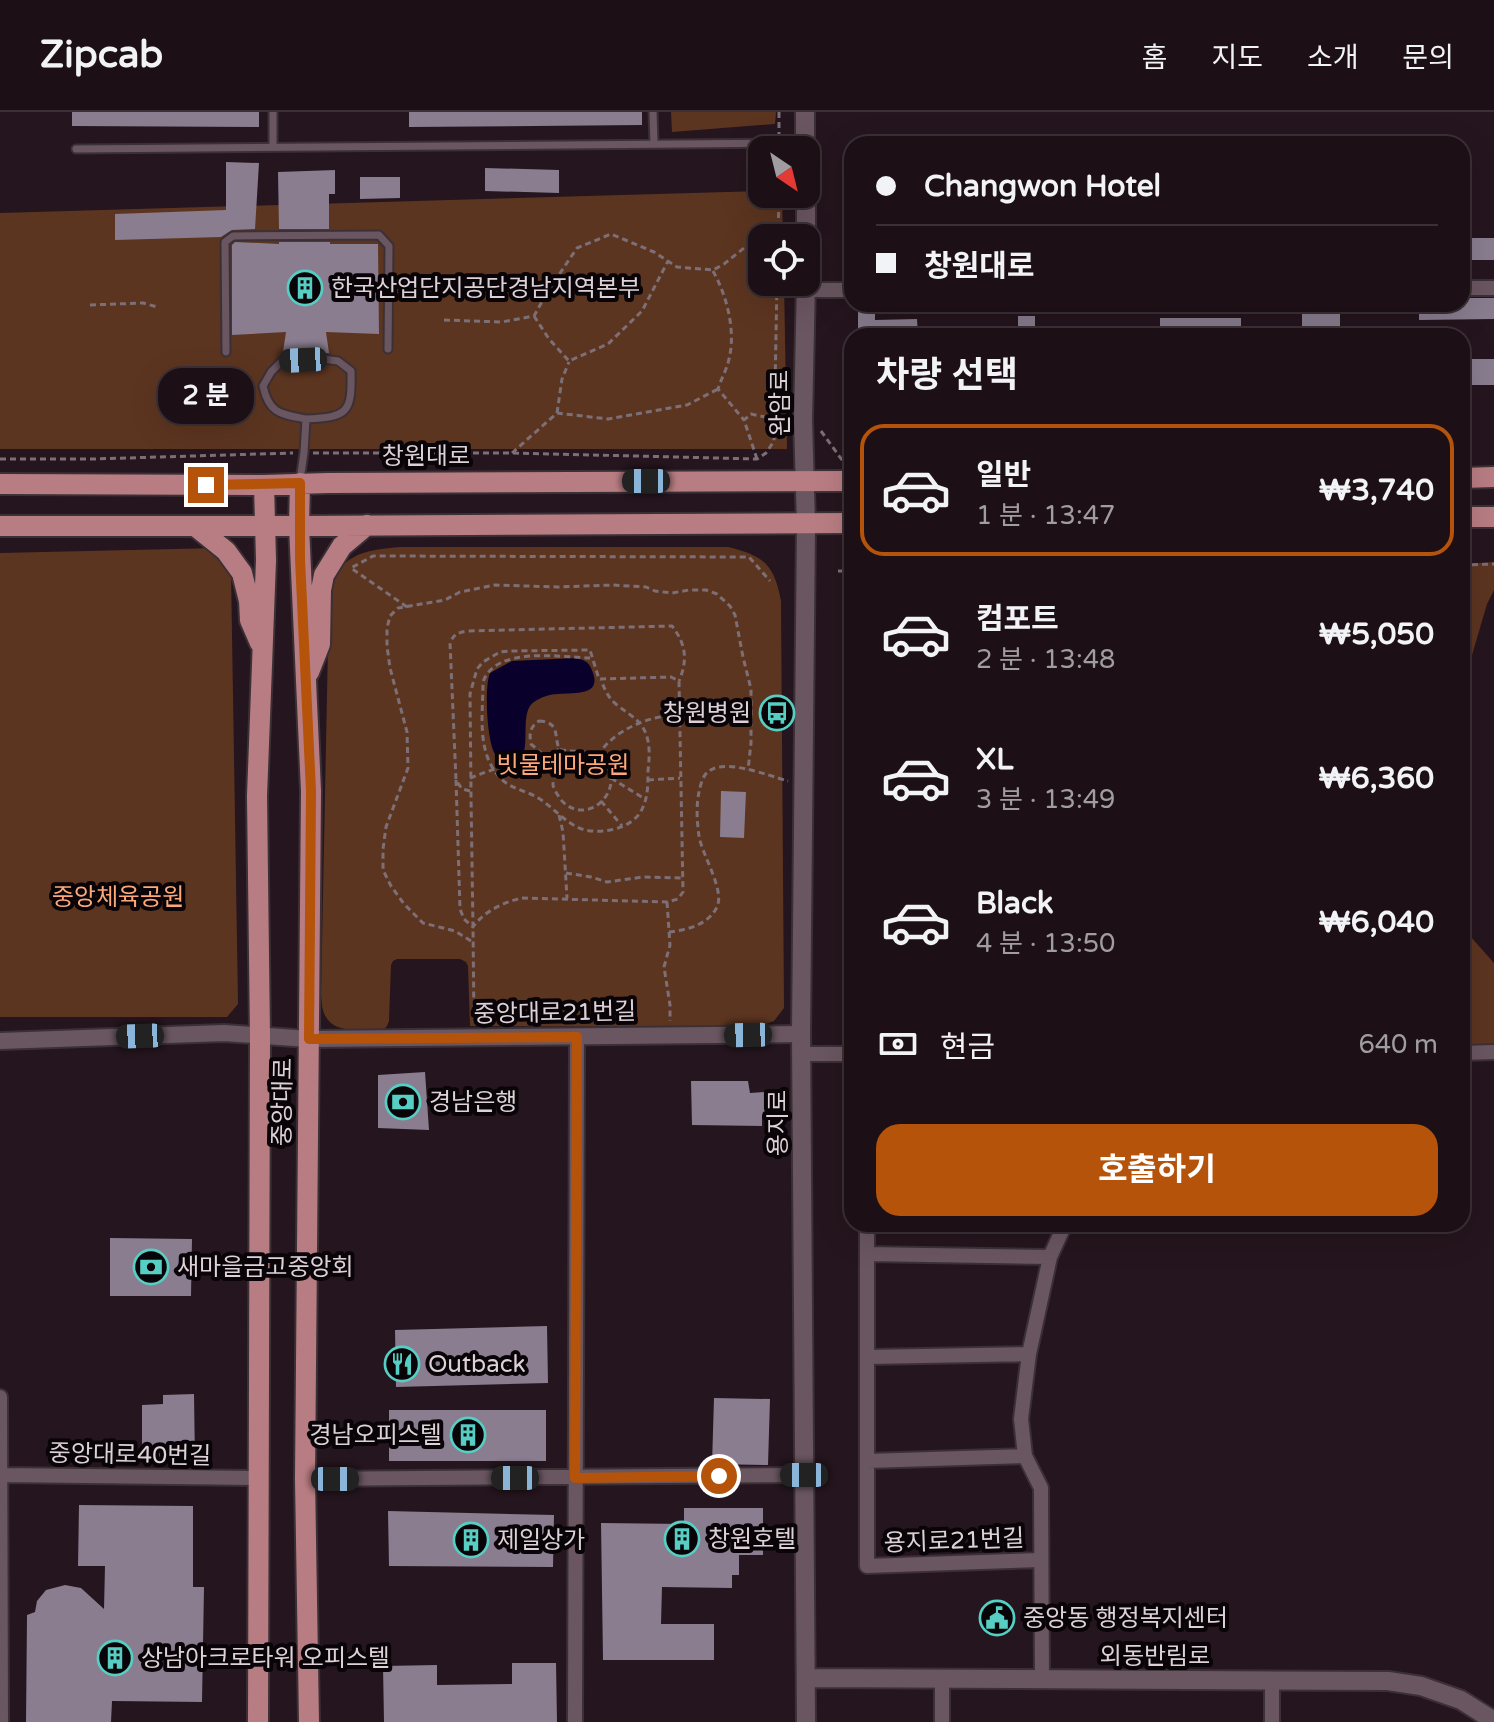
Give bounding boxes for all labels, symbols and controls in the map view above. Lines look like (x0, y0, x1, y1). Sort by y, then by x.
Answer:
text: Zipcab (40, 32, 163, 78)
text: 홈 (1142, 41, 1167, 75)
text: 지도 (1211, 41, 1263, 75)
text: 소개 (1307, 41, 1358, 75)
text: 문의 (1402, 41, 1454, 75)
north arrow (748, 136, 820, 208)
map controls (748, 136, 820, 296)
text: Changwon Hotel (924, 168, 1161, 205)
button: locate (748, 224, 820, 296)
text: 창원대로 (924, 248, 1034, 285)
building icon: 한국산업단지공단경남지역본부 (286, 269, 324, 307)
place label: 한국산업단지공단경남지역본부 (331, 274, 640, 303)
car (278, 347, 328, 373)
text: 차량 선택 (876, 354, 1018, 397)
callout: 2 분 (158, 369, 254, 425)
street label: 완암로 (766, 370, 795, 436)
text: 2 분 (182, 380, 230, 411)
street label: 창원대로 (382, 442, 470, 471)
icon: car (880, 454, 952, 526)
text: 일반 (976, 457, 1031, 494)
route end (188, 467, 224, 503)
car (622, 469, 670, 493)
text: ₩3,740 (1319, 472, 1434, 509)
text: 1 분 · 13:47 (976, 500, 1115, 531)
icon: car (880, 598, 952, 670)
text: 컴포트 (976, 601, 1059, 638)
text: ₩5,050 (1319, 616, 1434, 653)
text: 2 분 · 13:48 (976, 644, 1115, 675)
bus stop icon: 창원병원 (758, 694, 796, 732)
place label: 창원병원 (663, 699, 751, 728)
text: XL (976, 741, 1013, 778)
icon: car (880, 742, 952, 814)
park label: 빗물테마공원 (497, 751, 629, 780)
text: ₩6,360 (1318, 760, 1434, 797)
text: 3 분 · 13:49 (976, 784, 1115, 815)
park label: 중앙체육공원 (52, 883, 184, 912)
text: Black (976, 885, 1053, 922)
icon: car (880, 886, 952, 958)
text: ₩6,040 (1318, 904, 1434, 941)
text: 4 분 · 13:50 (976, 928, 1115, 959)
street label: 중앙대로21번길 (473, 997, 637, 1029)
icon: cash (876, 1022, 920, 1066)
car (116, 1023, 164, 1049)
car (724, 1023, 772, 1047)
text: 현금 (940, 1029, 995, 1066)
text: 640 m (1358, 1029, 1438, 1060)
street label: 중앙대로 (268, 1058, 298, 1146)
bank icon: 경남은행 (384, 1083, 422, 1121)
place label: 경남은행 (429, 1088, 517, 1117)
street label: 용지로 (764, 1090, 793, 1156)
button: 호출하기 (876, 1124, 1438, 1216)
bank icon: 새마을금고중앙회 (132, 1248, 170, 1286)
place label: 새마을금고중앙회 (177, 1253, 354, 1282)
restaurant icon: Outback (383, 1345, 421, 1383)
place label: Outback (428, 1350, 526, 1379)
building icon: 경남오피스텔 (449, 1416, 487, 1454)
place label: 경남오피스텔 (310, 1421, 442, 1450)
street label: 중앙대로40번길 (48, 1439, 212, 1471)
route start (701, 1458, 737, 1494)
car (780, 1463, 828, 1487)
car (491, 1466, 539, 1490)
car (311, 1467, 359, 1491)
building icon: 창원호텔 (663, 1520, 701, 1558)
building icon: 제일상가 (452, 1521, 490, 1559)
street label: 용지로21번길 (883, 1524, 1025, 1558)
place label: 창원호텔 (708, 1525, 796, 1554)
place label: 제일상가 (497, 1526, 585, 1555)
public building icon: 중앙동 행정복지센터 (978, 1599, 1016, 1637)
place label: 중앙동 행정복지센터 (1023, 1604, 1228, 1633)
building icon: 상남아크로타워 오피스텔 (96, 1639, 134, 1677)
street label: 외동반림로 (1100, 1642, 1210, 1671)
place label: 상남아크로타워 오피스텔 (141, 1644, 390, 1673)

